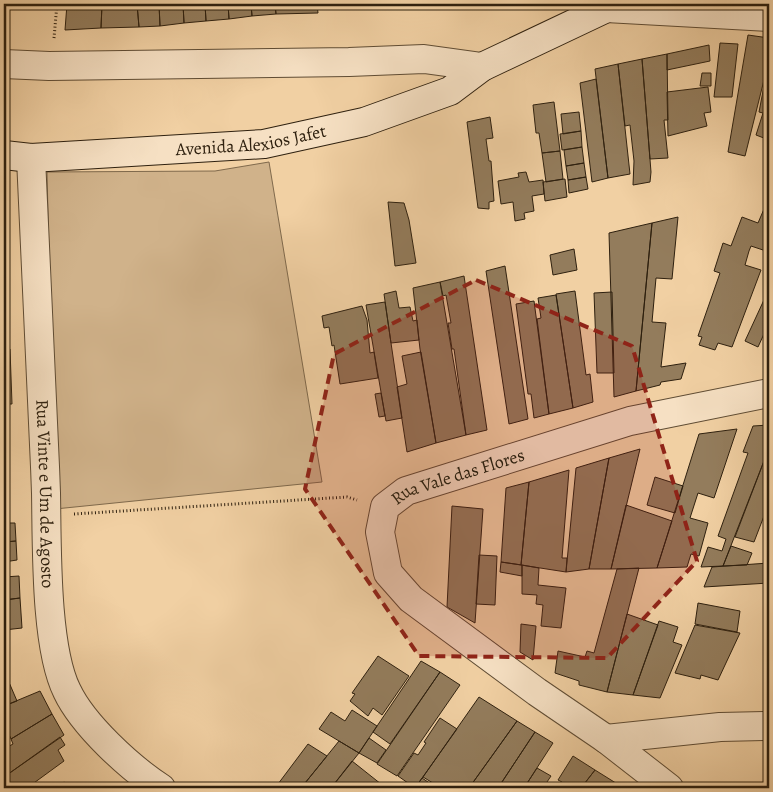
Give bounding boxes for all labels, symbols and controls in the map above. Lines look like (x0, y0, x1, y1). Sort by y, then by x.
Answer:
street label: Avenida Alexios Jafet (174, 119, 328, 161)
street label: Rua Vinte e Um de Agosto (30, 399, 60, 589)
street label: Rua Vale das Flores (386, 443, 528, 510)

